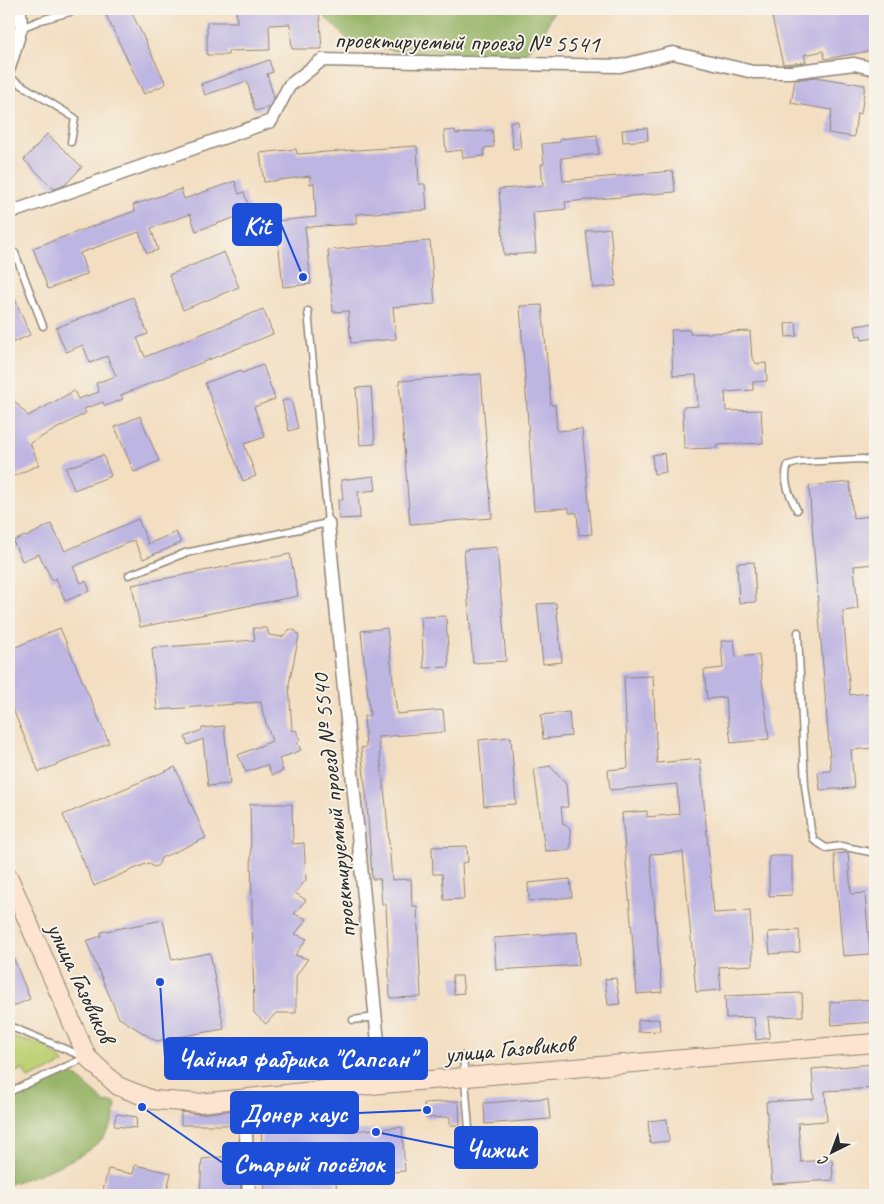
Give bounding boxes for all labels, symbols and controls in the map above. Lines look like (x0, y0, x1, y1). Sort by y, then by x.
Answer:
street label: проектируемый проезд № 5541 (334, 24, 602, 60)
callout: Kit (233, 204, 281, 245)
text: Kit (243, 209, 273, 242)
street label: проектируемый проезд № 5540 (304, 671, 364, 940)
street label: улица Газовиков (39, 915, 125, 1052)
street label: улица Газовиков (442, 1027, 580, 1071)
callout: Чайная фабрика "Сапсан" (165, 1038, 427, 1079)
text: Чайная фабрика "Сапсан" (177, 1042, 421, 1075)
callout: Донер хаус (231, 1092, 358, 1133)
text: Донер хаус (241, 1097, 349, 1130)
north arrow (806, 1126, 856, 1176)
callout: Чижик (455, 1127, 537, 1168)
text: Чижик (465, 1132, 528, 1165)
callout: Старый посёлок (223, 1143, 394, 1184)
text: Старый посёлок (234, 1147, 386, 1180)
text: С (814, 1151, 832, 1170)

